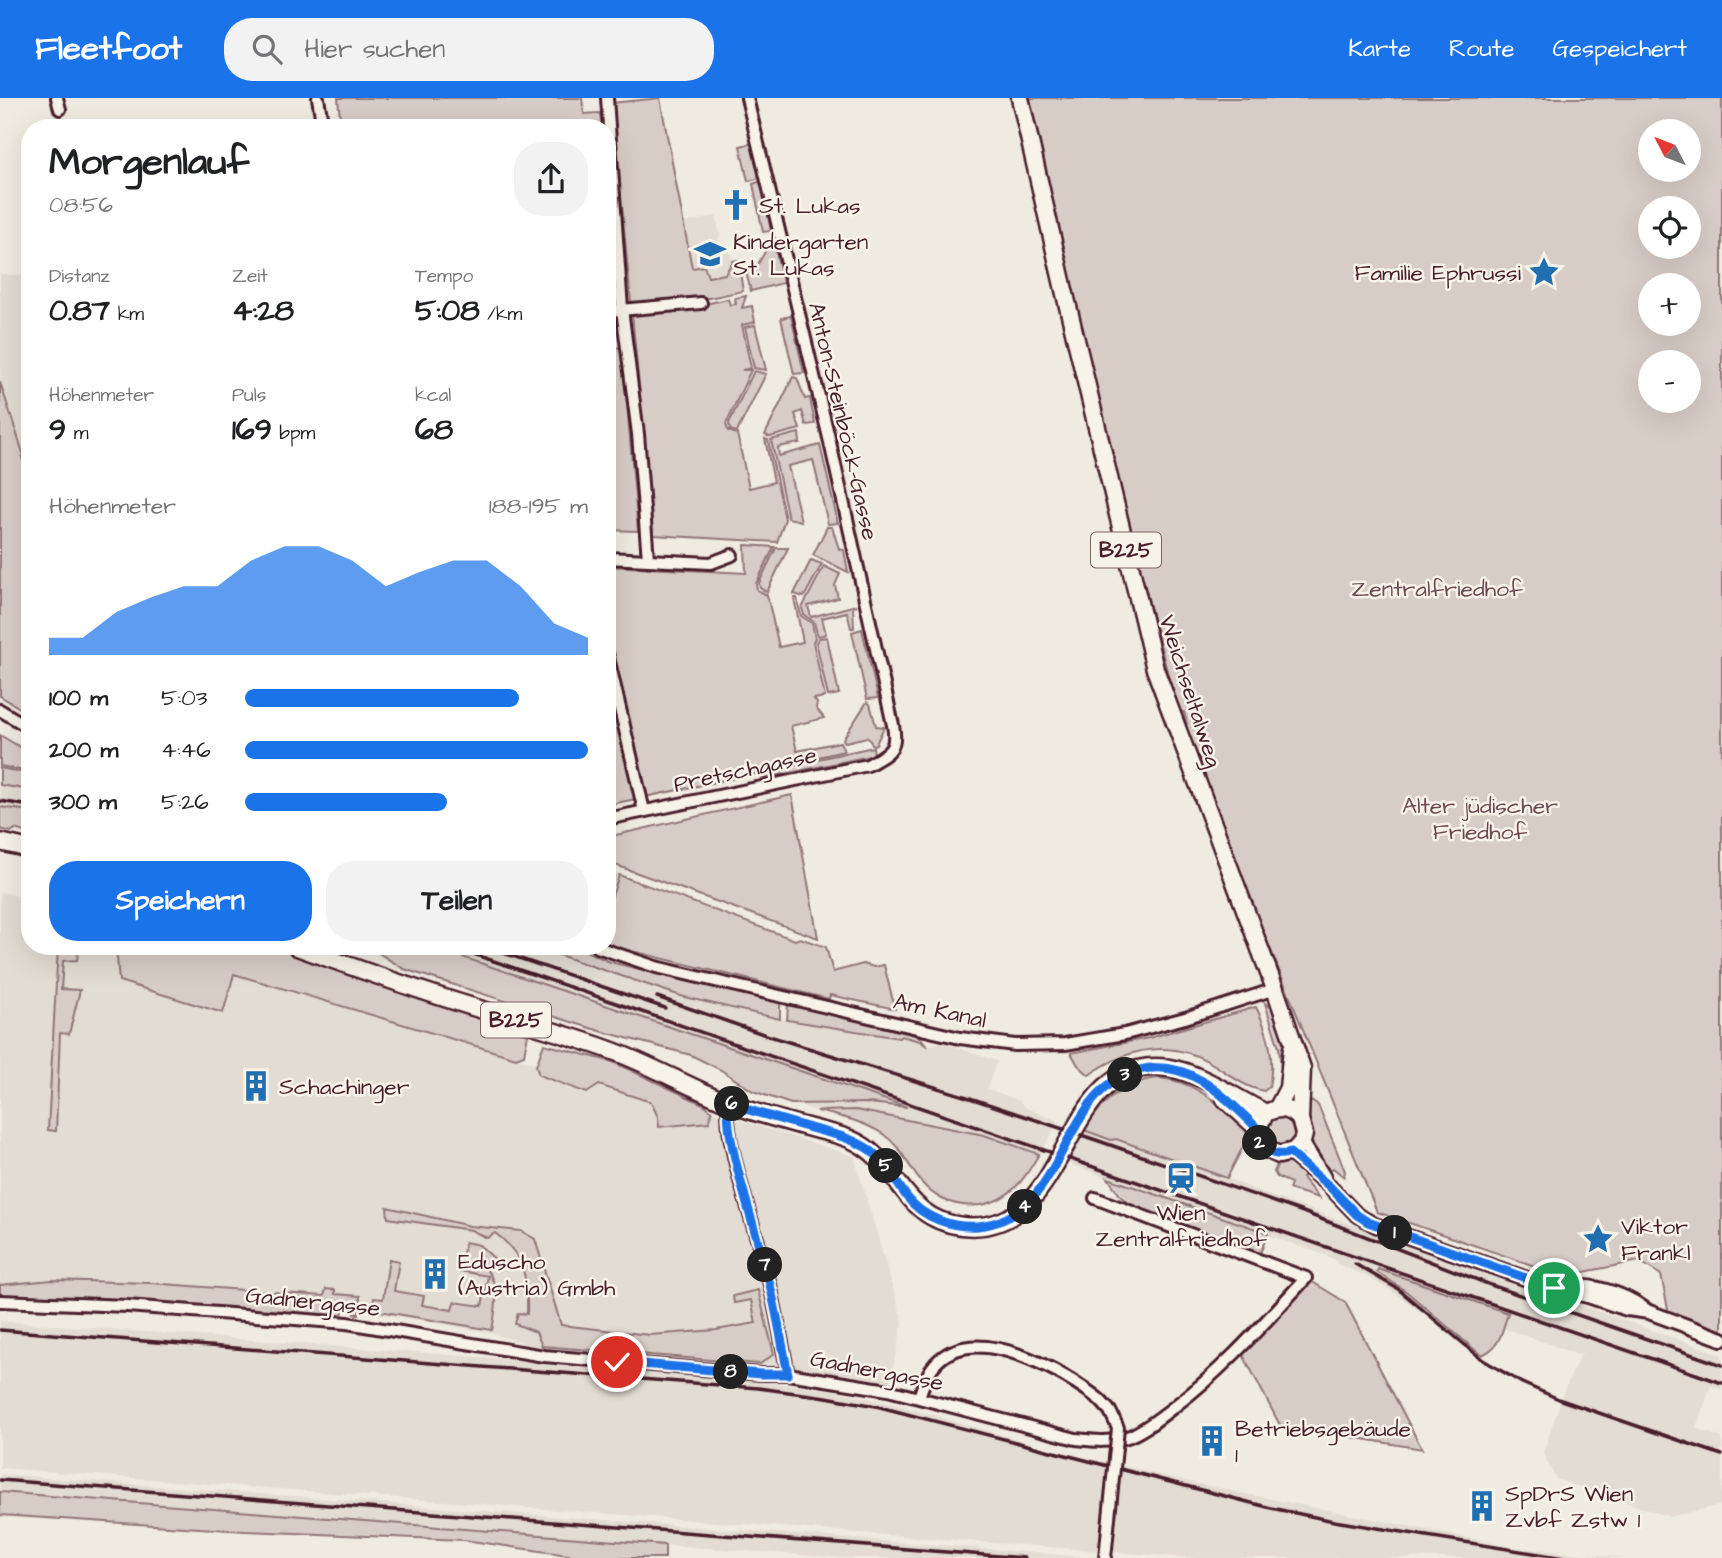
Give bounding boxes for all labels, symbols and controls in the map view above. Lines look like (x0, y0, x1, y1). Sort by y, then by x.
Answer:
search box (224, 18, 714, 81)
text: Fleetfoot (35, 26, 182, 72)
icon: search (248, 30, 286, 68)
text: Hier suchen (304, 31, 445, 67)
text: Karte (1348, 32, 1411, 66)
text: Route (1449, 32, 1514, 66)
text: Gespeichert (1552, 32, 1687, 66)
north arrow (1638, 119, 1701, 182)
map controls (1638, 119, 1701, 413)
text: Morgenlauf (49, 137, 249, 189)
button: share (514, 142, 588, 216)
church icon: St. Lukas (719, 188, 753, 222)
text: 08:56 (49, 189, 113, 221)
place label: St. Lukas (759, 190, 861, 222)
button: locate (1638, 196, 1701, 259)
place label: Kindergarten St. Lukas (733, 226, 868, 284)
school or university icon: Kindergarten St. Lukas (693, 237, 727, 271)
place icon: Familie Ephrussi (1527, 255, 1561, 289)
place label: Familie Ephrussi (1354, 257, 1522, 289)
text: Distanz (49, 263, 110, 290)
text: Zeit (232, 263, 268, 290)
text: Tempo (415, 263, 473, 290)
button: + (1638, 273, 1701, 336)
text: 0.87 (49, 290, 110, 332)
text: 4:28 (232, 290, 294, 332)
text: 5:08 (415, 290, 480, 332)
street label: Anton-Steinböck-Gasse (800, 299, 886, 543)
text: km (110, 301, 144, 328)
text: /km (480, 301, 522, 328)
button: − (1638, 350, 1701, 413)
text: Höhenmeter (49, 382, 154, 409)
text: Puls (232, 382, 266, 409)
text: kcal (415, 382, 451, 409)
text: 9 (49, 409, 66, 451)
text: 169 (232, 409, 272, 451)
text: 68 (415, 409, 453, 451)
text: m (66, 420, 89, 447)
text: bpm (272, 420, 315, 447)
text: Höhenmeter (49, 490, 176, 522)
text: 188–195 m (489, 490, 588, 522)
road number: B225 (1091, 532, 1161, 568)
park label: Zentralfriedhof (1351, 573, 1523, 605)
street label: Weichseltalweg (1149, 611, 1230, 772)
text: 100 m (49, 682, 108, 714)
text: 5:03 (161, 682, 207, 714)
text: 200 m (49, 734, 118, 766)
text: 4:46 (161, 734, 211, 766)
street label: Pretschgasse (671, 739, 820, 802)
text: 300 m (49, 786, 117, 818)
text: 5:26 (161, 786, 209, 818)
park label: Alter jüdischer Friedhof (1402, 790, 1558, 848)
button: Speichern (49, 861, 312, 941)
button: Teilen (326, 861, 588, 941)
street label: Am Kanal (890, 986, 989, 1036)
road number: B225 (481, 1002, 551, 1038)
pin: 3 (1108, 1058, 1142, 1093)
text: 3 (1120, 1061, 1129, 1088)
building icon: Schachinger (239, 1069, 273, 1103)
place label: Schachinger (279, 1071, 410, 1104)
pin: 6 (714, 1086, 750, 1122)
text: 6 (726, 1090, 737, 1117)
pin: 2 (1242, 1126, 1278, 1160)
text: 2 (1254, 1129, 1265, 1156)
pin: 5 (868, 1148, 903, 1184)
text: 5 (879, 1152, 892, 1179)
station icon: Wien Zentralfriedhof (1164, 1161, 1198, 1195)
pin: 4 (1007, 1190, 1042, 1224)
text: 4 (1018, 1193, 1031, 1220)
place label: Wien Zentralfriedhof (1095, 1197, 1267, 1255)
place label: Viktor Frankl (1621, 1211, 1691, 1269)
pin: 1 (1378, 1216, 1412, 1250)
text: 1 (1393, 1219, 1396, 1246)
place icon: Viktor Frankl (1581, 1222, 1615, 1256)
place label: Eduscho (Austria) Gmbh (458, 1246, 616, 1304)
pin: 7 (748, 1248, 782, 1282)
text: 7 (759, 1251, 770, 1278)
building icon: Eduscho (Austria) Gmbh (418, 1257, 452, 1291)
pin (1524, 1258, 1584, 1318)
icon: arrive (1535, 1269, 1573, 1307)
street label: Gadnergasse (244, 1279, 382, 1326)
pin (587, 1332, 647, 1392)
street label: Gadnergasse (807, 1342, 946, 1401)
icon: check (598, 1343, 636, 1381)
pin: 8 (714, 1354, 748, 1390)
text: 8 (724, 1358, 737, 1385)
place label: Betriebsgebäude 1 (1235, 1413, 1411, 1471)
building icon: Betriebsgebäude 1 (1195, 1424, 1229, 1458)
place label: SpDrS Wien Zvbf Zstw 1 (1505, 1478, 1640, 1536)
building icon: SpDrS Wien Zvbf Zstw 1 (1465, 1489, 1499, 1523)

